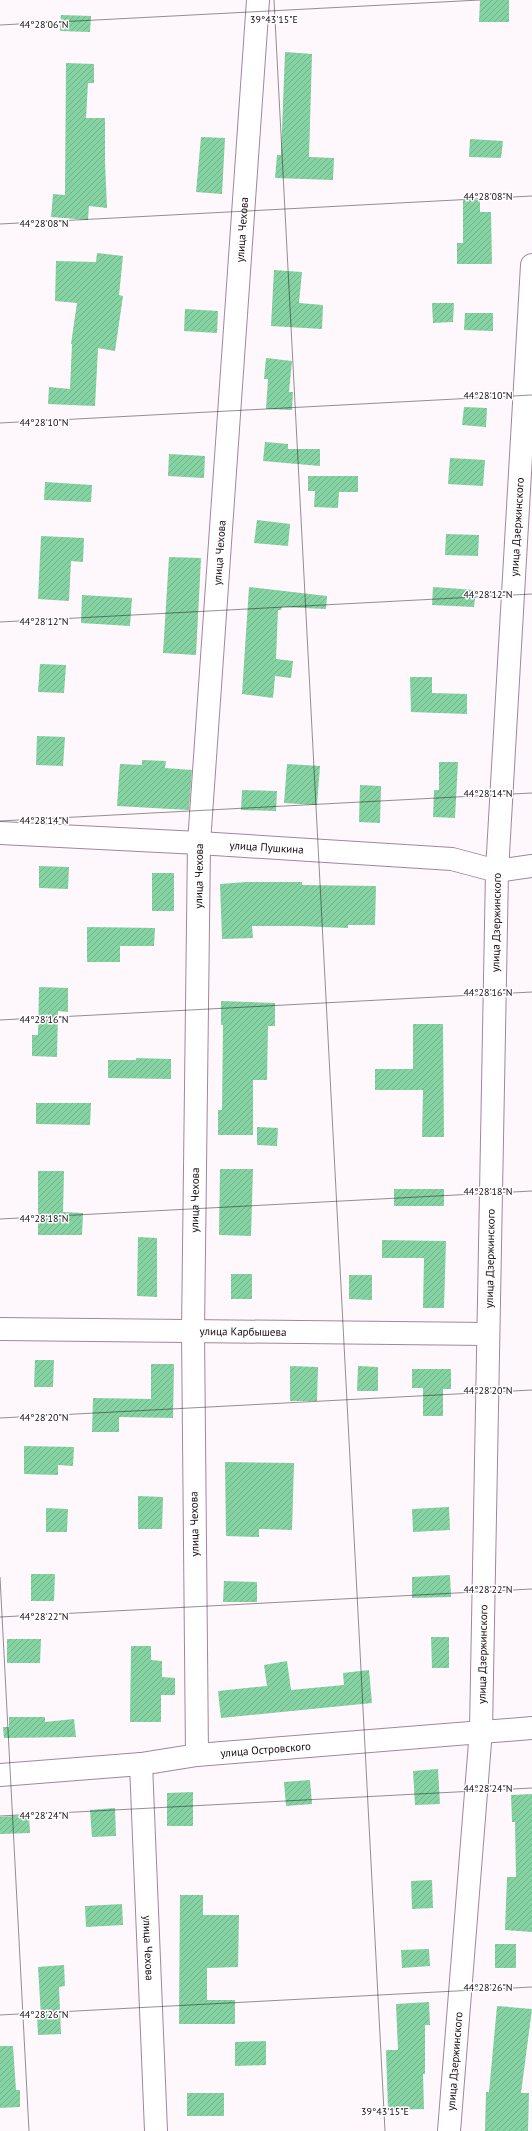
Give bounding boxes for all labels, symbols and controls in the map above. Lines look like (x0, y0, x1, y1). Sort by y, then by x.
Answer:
text: 39°43'15"E (250, 13, 298, 26)
text: 44°28'06"N (19, 18, 69, 31)
text: 44°28'08"N (463, 190, 513, 203)
street label: улица Чехова (233, 196, 251, 263)
text: 44°28'08"N (19, 217, 69, 230)
text: 44°28'10"N (463, 389, 513, 402)
text: 44°28'10"N (19, 416, 69, 429)
street label: улица Дзержинского (507, 477, 527, 577)
street label: улица Чехова (210, 520, 229, 586)
text: 44°28'12"N (463, 588, 513, 601)
text: 44°28'12"N (19, 615, 69, 628)
text: 44°28'14"N (463, 787, 513, 800)
text: 44°28'14"N (19, 814, 69, 827)
street label: улица Пушкина (229, 838, 304, 857)
street label: улица Чехова (191, 843, 206, 909)
street label: улица Дзержинского (488, 872, 504, 972)
text: 44°28'16"N (463, 986, 513, 999)
text: 44°28'16"N (19, 1013, 69, 1026)
street label: улица Чехова (187, 1167, 202, 1233)
text: 44°28'18"N (463, 1185, 513, 1198)
street label: улица Дзержинского (482, 1208, 498, 1308)
text: 44°28'18"N (19, 1212, 69, 1225)
street label: улица Карбышева (199, 1324, 287, 1339)
text: 44°28'20"N (463, 1384, 513, 1397)
text: 44°28'20"N (19, 1411, 69, 1424)
street label: улица Чехова (186, 1491, 202, 1557)
text: 44°28'22"N (463, 1583, 513, 1596)
street label: улица Дзержинского (474, 1604, 490, 1704)
text: 44°28'22"N (19, 1610, 69, 1623)
street label: улица Островского (220, 1739, 312, 1760)
text: 44°28'24"N (463, 1782, 513, 1795)
text: 44°28'24"N (19, 1809, 69, 1822)
street label: улица Чехова (140, 1915, 157, 1981)
text: 44°28'26"N (463, 1981, 513, 1994)
text: 44°28'26"N (19, 2008, 69, 2021)
street label: улица Дзержинского (444, 2011, 466, 2111)
text: 39°43'15"E (361, 2105, 409, 2118)

